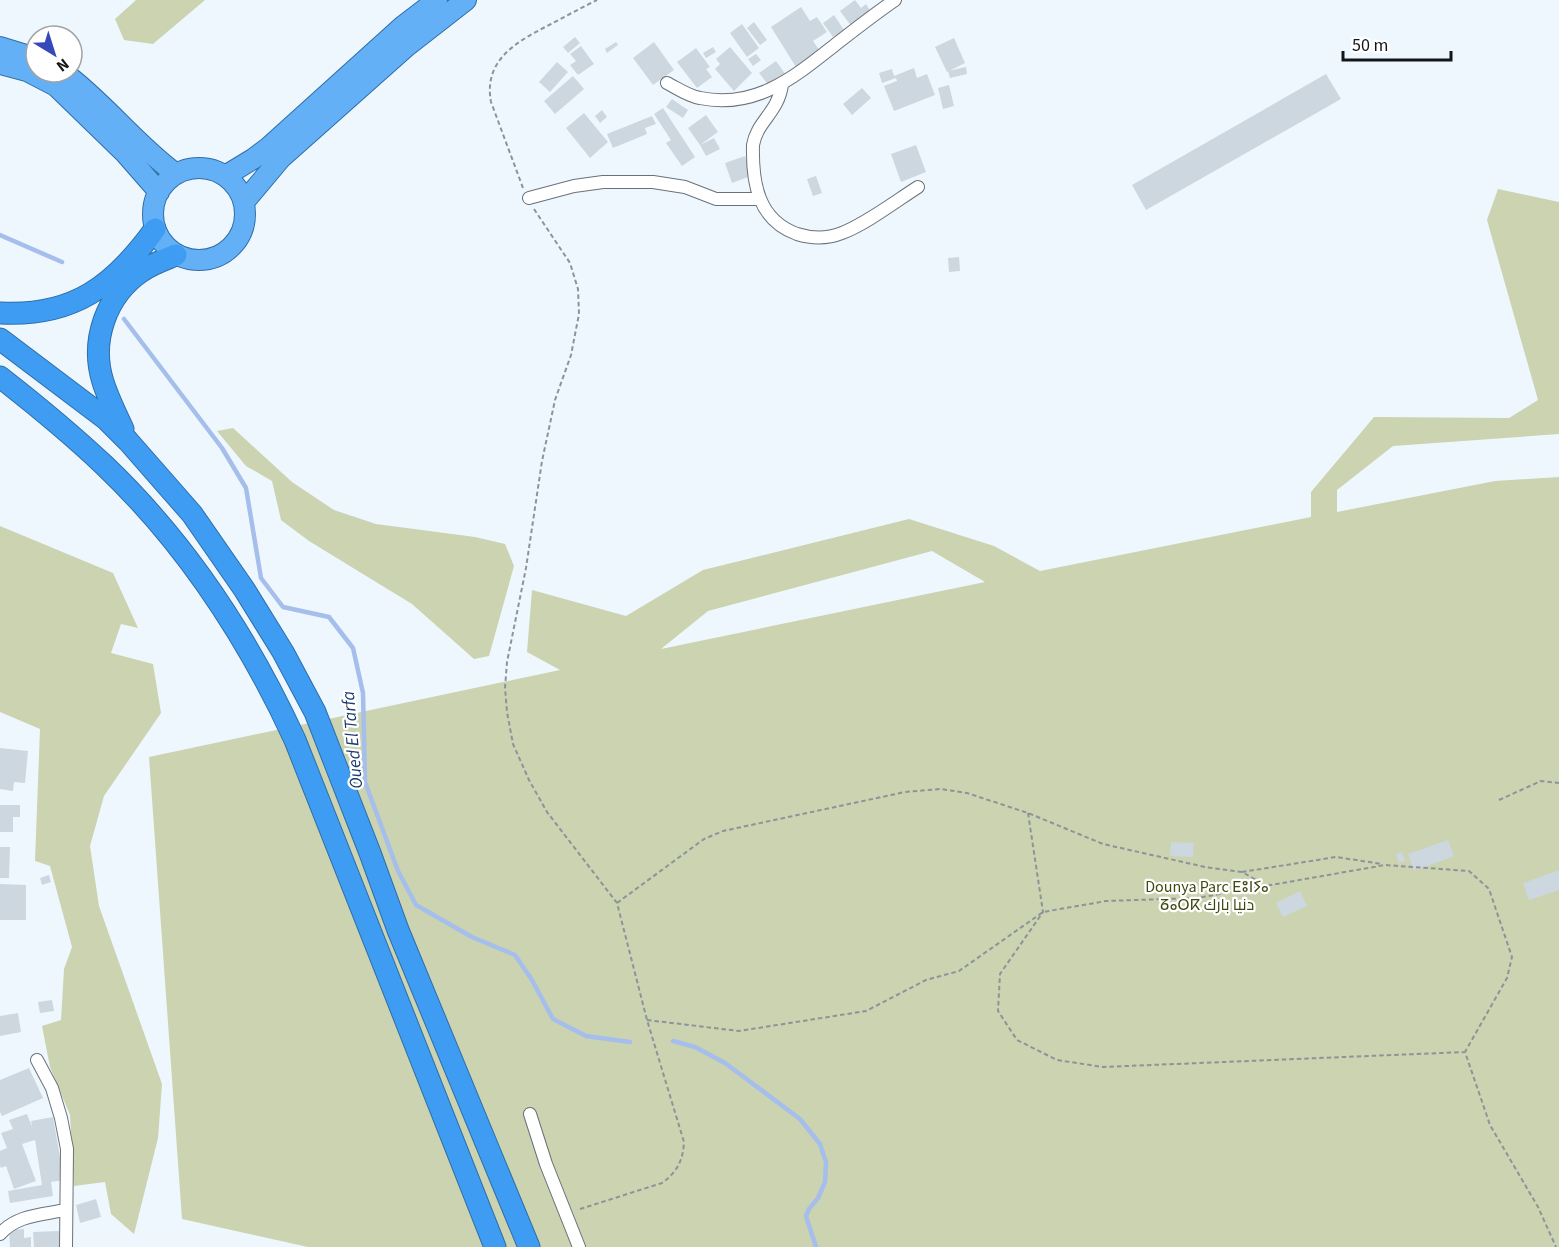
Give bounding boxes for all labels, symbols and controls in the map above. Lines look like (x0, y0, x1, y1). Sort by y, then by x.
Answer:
north arrow (24, 24, 84, 84)
scale bar (1343, 24, 1451, 62)
text: 50 m (1352, 33, 1388, 58)
text: N (52, 53, 74, 77)
water label: Oued El Tarfa (336, 690, 369, 790)
park label: Dounya Parc ⴹⵓⵏⵢⴰ ⵒⴰⵔⴽ دنيا بارك (1145, 876, 1269, 916)

